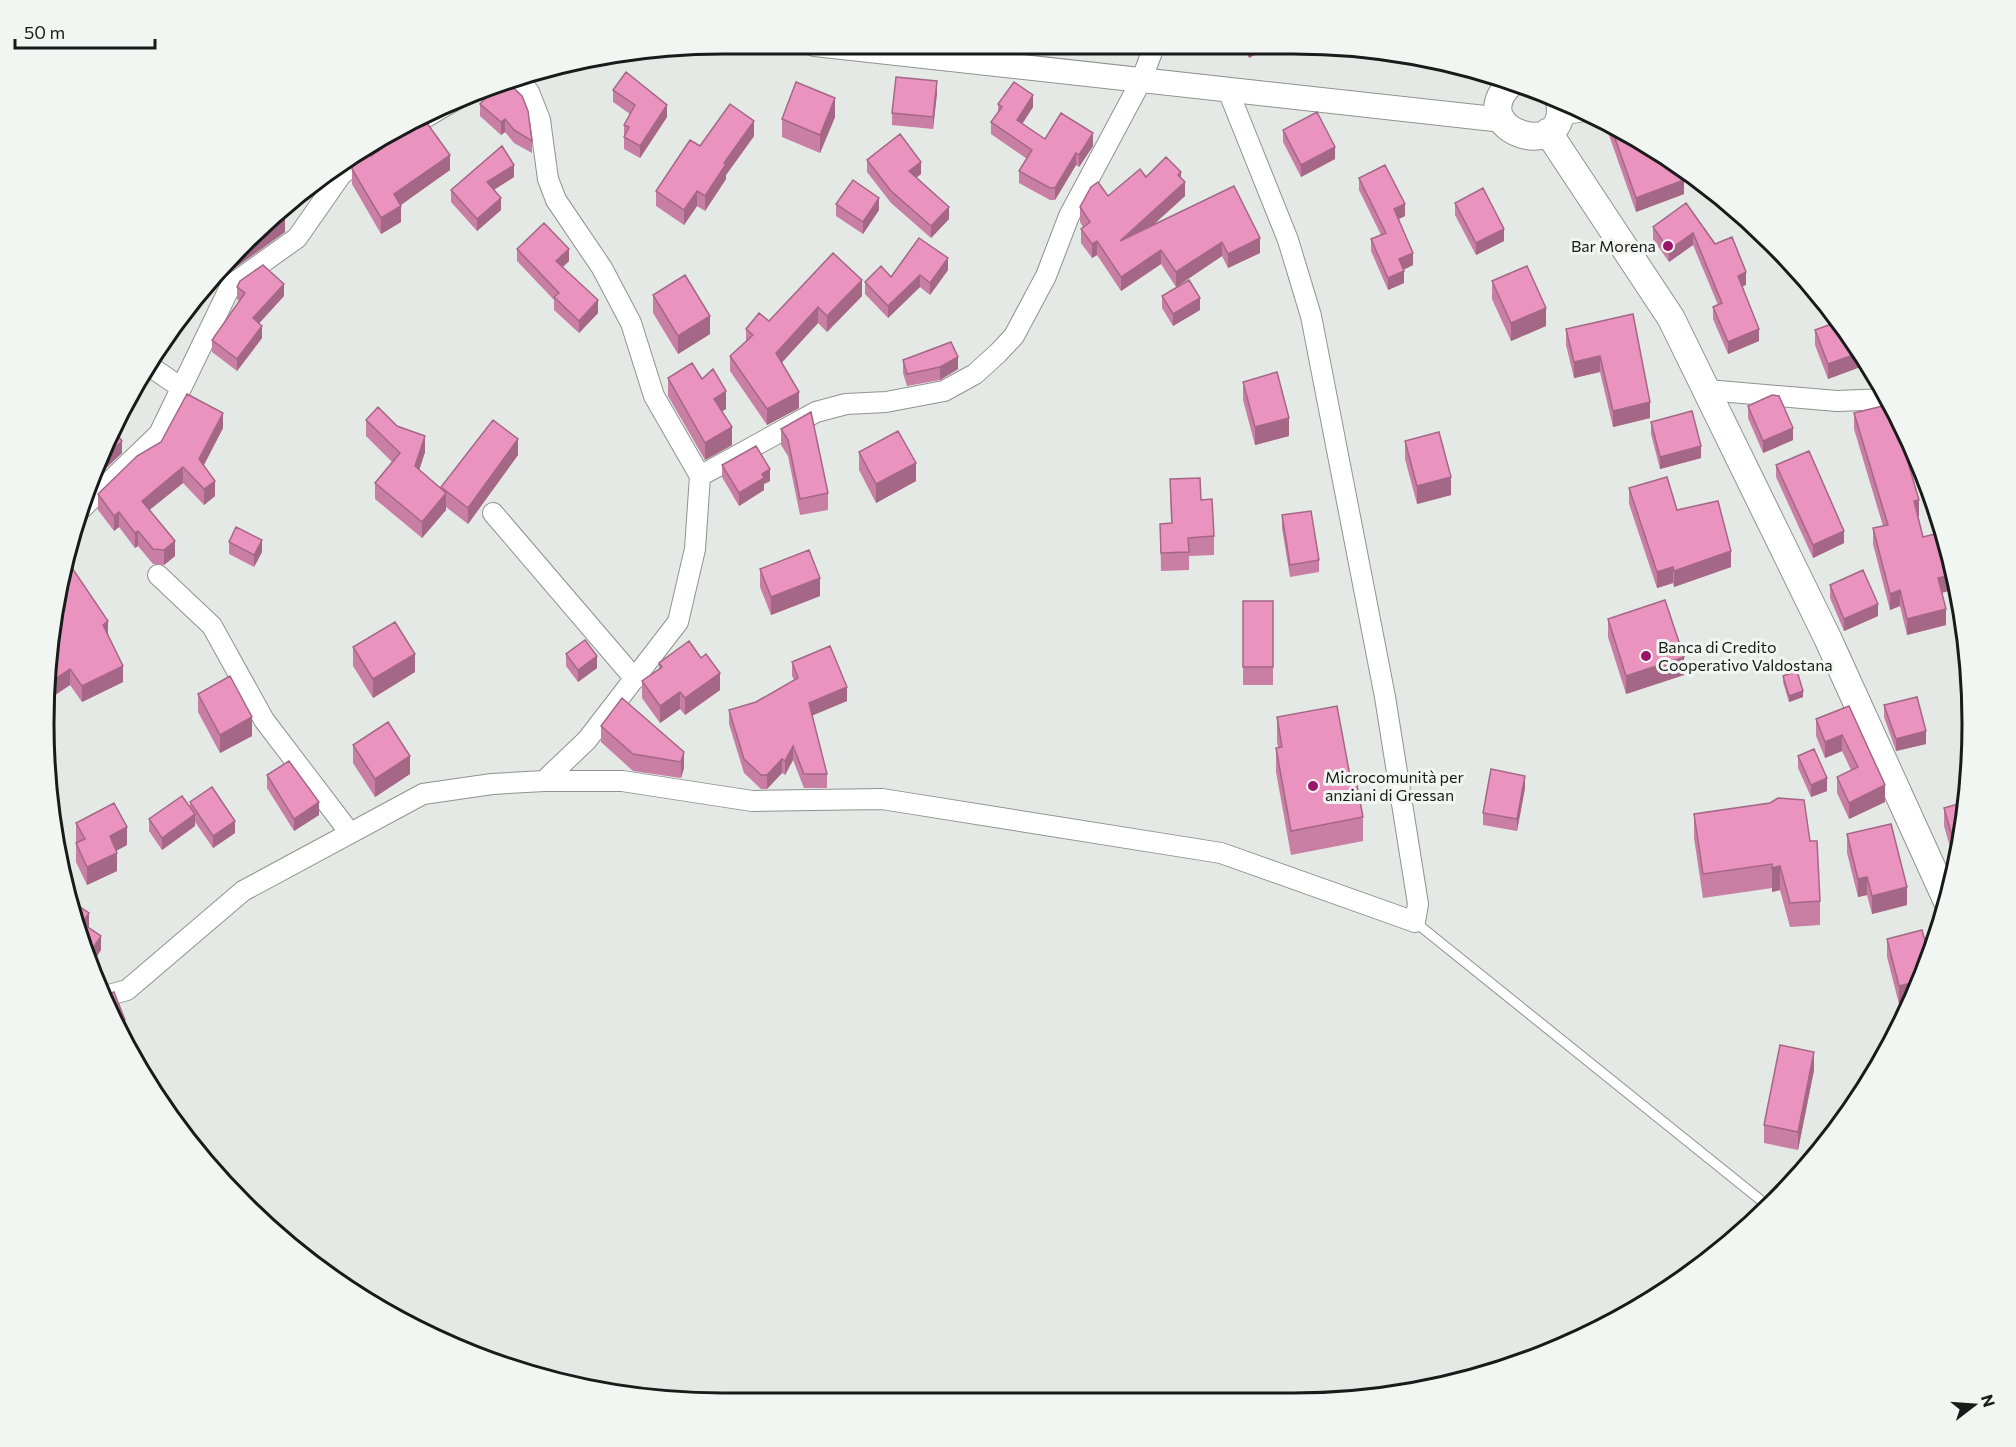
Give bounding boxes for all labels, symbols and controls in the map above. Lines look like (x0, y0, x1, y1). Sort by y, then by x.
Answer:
scale bar (15, 12, 154, 50)
text: 50 m (24, 21, 65, 43)
place label: Bar Morena (1571, 236, 1656, 255)
marker: Bar Morena (1661, 239, 1675, 253)
place label: Banca di Credito Cooperativo Valdostana (1658, 637, 1833, 674)
marker: Banca di Credito Cooperativo Valdostana (1639, 649, 1653, 663)
place label: Microcomunità per anziani di Gressan (1325, 767, 1464, 804)
marker: Microcomunità per anziani di Gressan (1306, 779, 1320, 793)
north arrow (1944, 1375, 2004, 1435)
text: N (1978, 1392, 2000, 1409)

